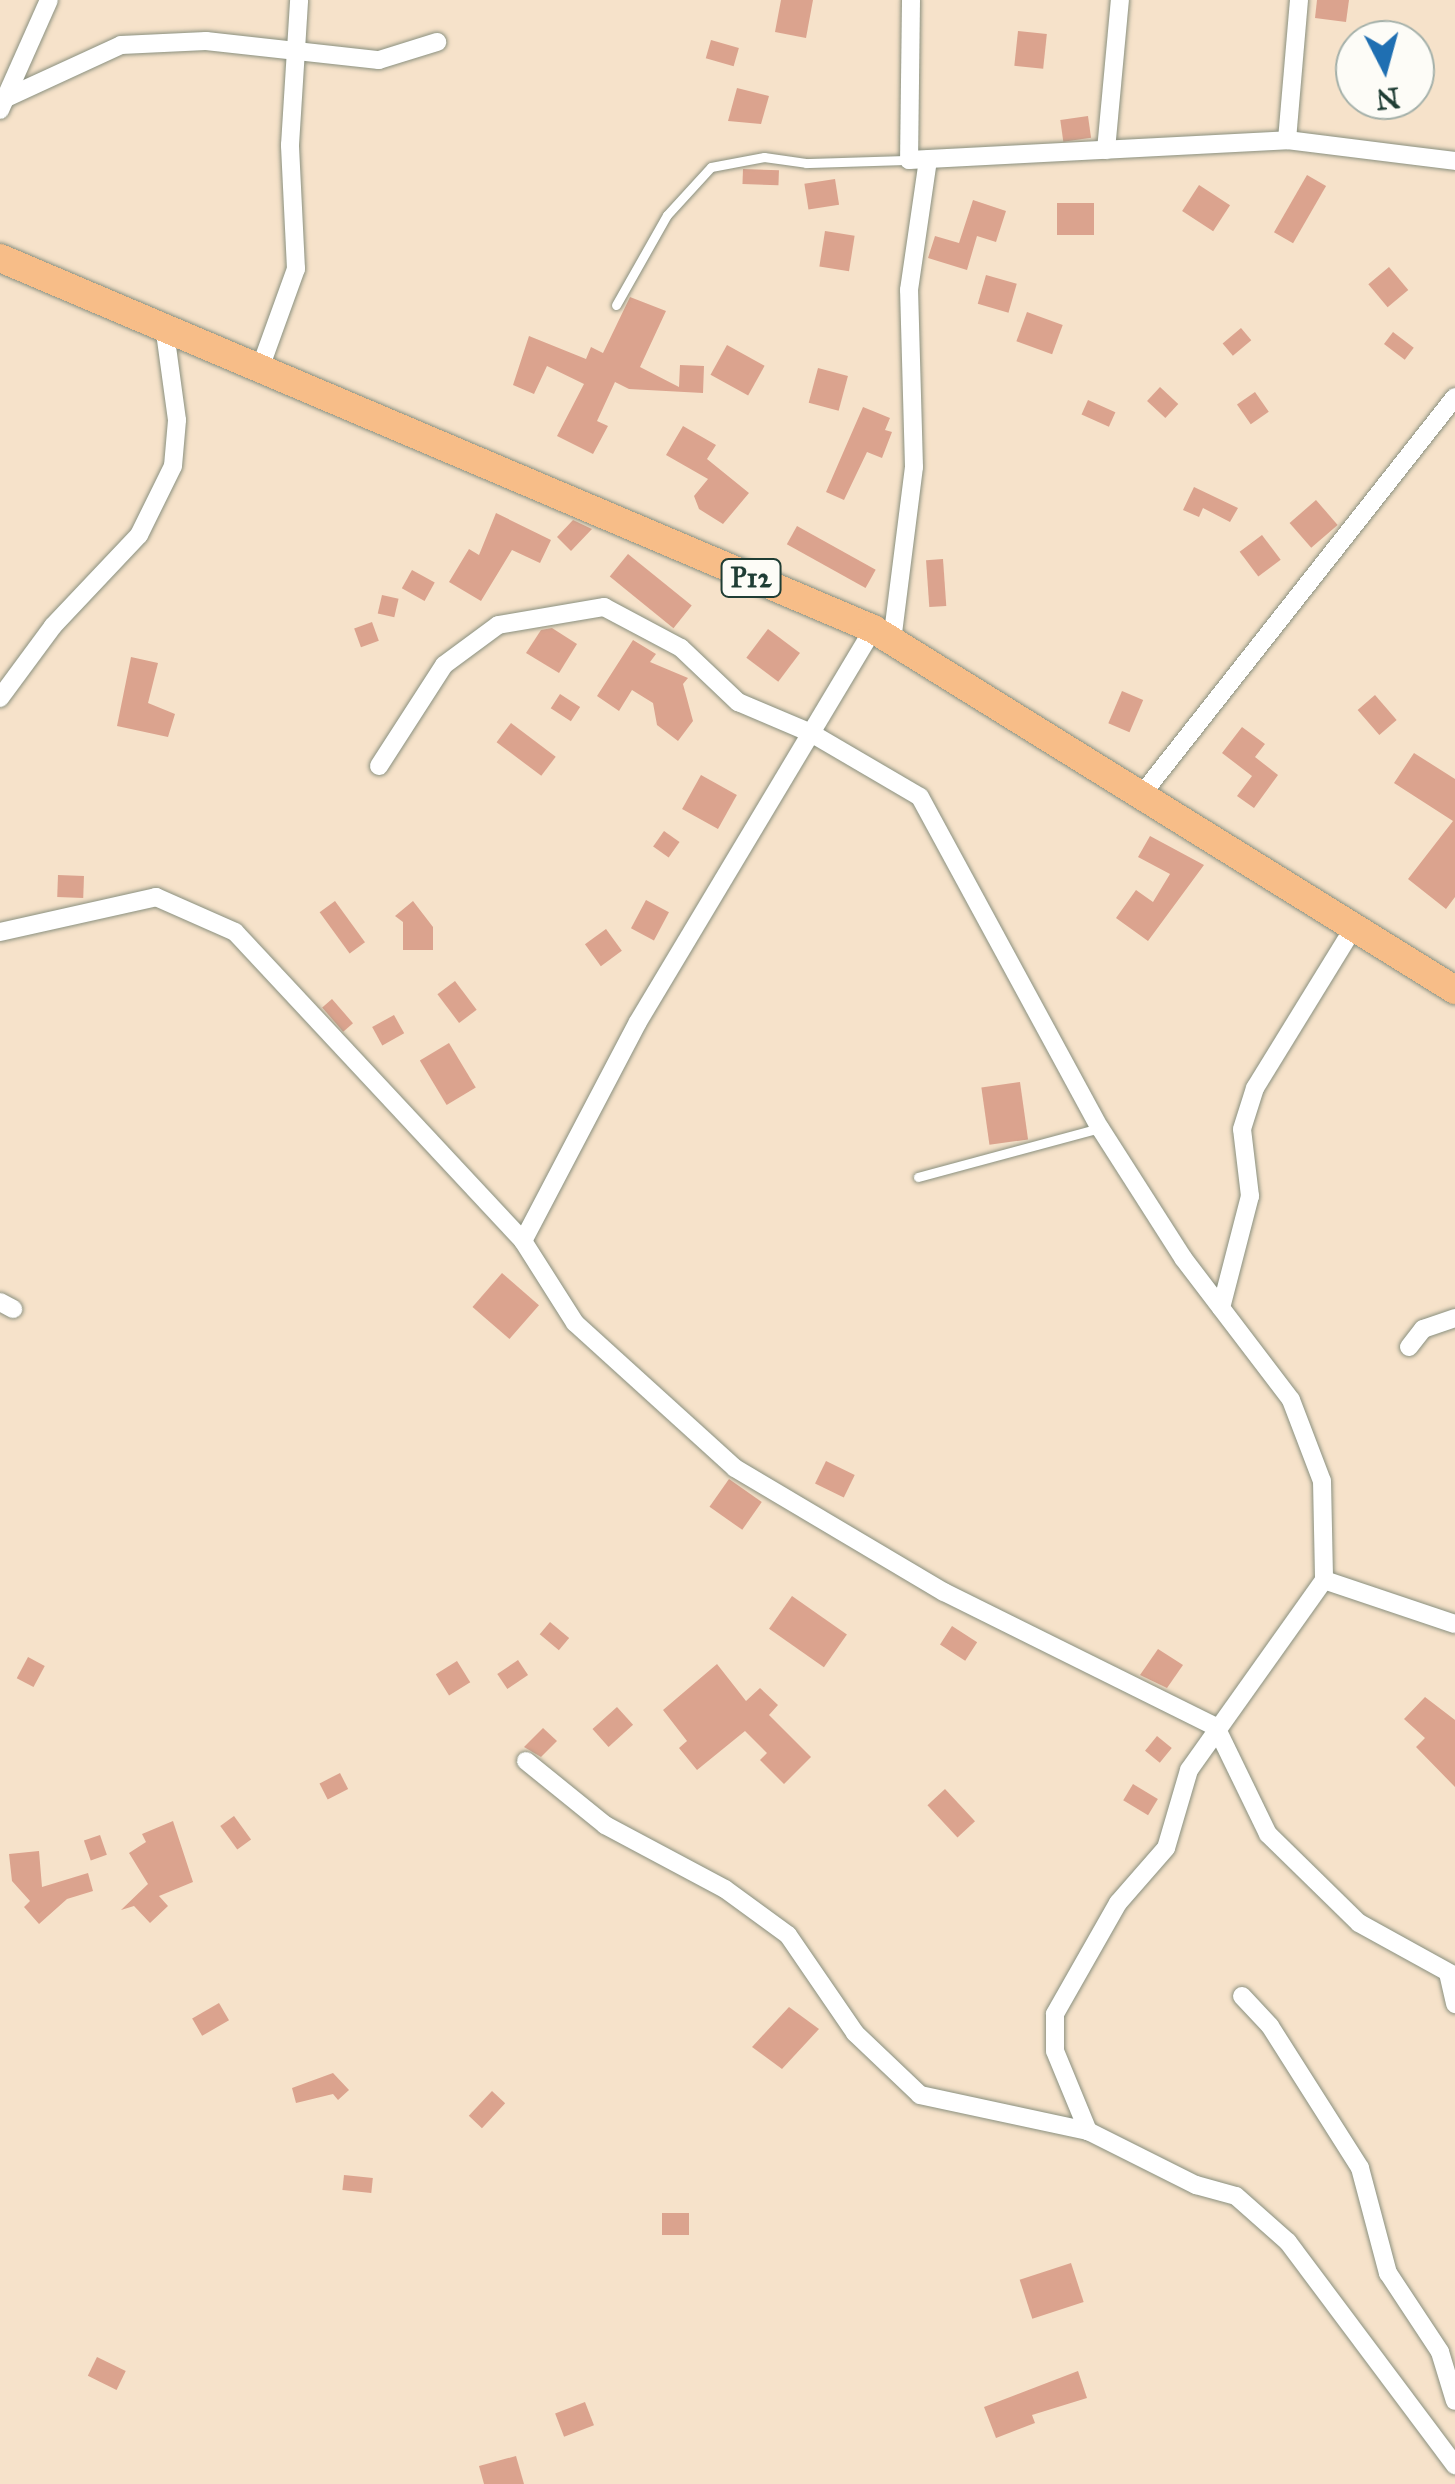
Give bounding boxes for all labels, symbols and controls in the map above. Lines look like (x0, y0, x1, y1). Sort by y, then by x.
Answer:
north arrow (1335, 20, 1435, 120)
text: N (1374, 80, 1402, 117)
road number: P12 (718, 555, 784, 601)

